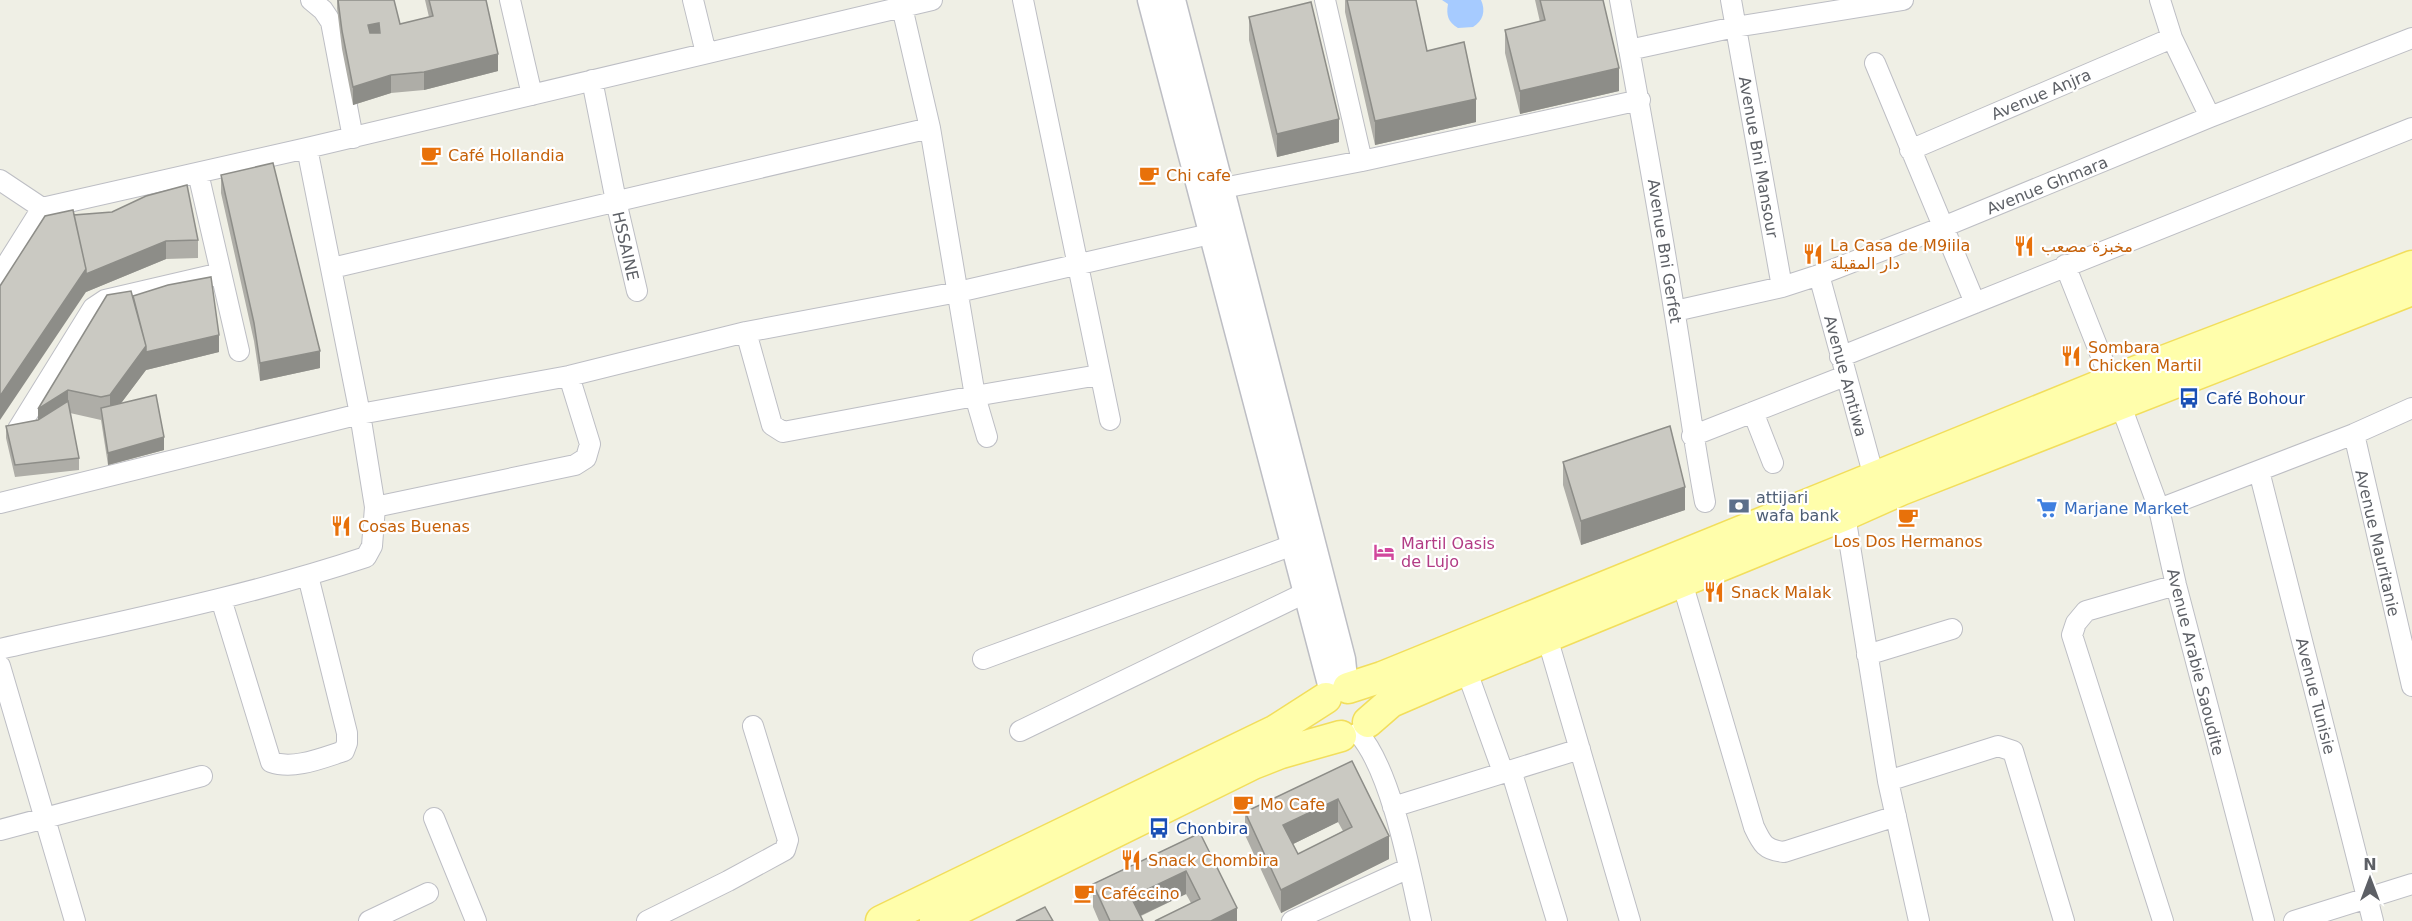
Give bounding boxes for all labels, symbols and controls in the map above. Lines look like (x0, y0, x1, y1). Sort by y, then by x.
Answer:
street label: Avenue Anjra (1988, 65, 2094, 124)
street label: Avenue Bni Mansour (1735, 75, 1782, 240)
cafe icon: Café Hollandia (419, 143, 443, 167)
place label: Café Hollandia (448, 146, 565, 165)
street label: Avenue Ghmara (1984, 153, 2110, 218)
cafe icon: Chi cafe (1137, 163, 1161, 187)
place label: Chi cafe (1166, 166, 1231, 185)
street label: Avenue Bni Gerfet (1644, 178, 1685, 325)
street label: HSSAINE (608, 210, 643, 283)
restaurant icon: مخبزة مصعب (2012, 234, 2036, 258)
place label: La Casa de M9iila دار المقيلة (1830, 236, 1970, 274)
place label: مخبزة مصعب (2041, 237, 2133, 257)
restaurant icon: La Casa de M9iila دار المقيلة (1801, 242, 1825, 266)
street label: Avenue Amtiwa (1820, 313, 1871, 439)
place label: Sombara Chicken Martil (2088, 338, 2202, 375)
restaurant icon: Sombara Chicken Martil (2059, 344, 2083, 368)
bus stop icon: Café Bohour (2177, 386, 2201, 410)
place label: Café Bohour (2206, 389, 2305, 408)
street label: Avenue Mauritanie (2351, 468, 2404, 618)
place label: attijari wafa bank (1756, 488, 1840, 525)
bank icon: attijari wafa bank (1727, 494, 1751, 518)
supermarket icon: Marjane Market (2035, 496, 2059, 520)
place label: Marjane Market (2064, 499, 2189, 518)
cafe icon: Los Dos Hermanos (1896, 505, 1920, 529)
restaurant icon: Cosas Buenas (329, 514, 353, 538)
place label: Cosas Buenas (358, 517, 470, 536)
place label: Los Dos Hermanos (1833, 532, 1983, 551)
place label: Martil Oasis de Lujo (1401, 534, 1495, 571)
hotel icon: Martil Oasis de Lujo (1372, 540, 1396, 564)
street label: Avenue Arabie Saoudite (2163, 567, 2228, 758)
restaurant icon: Snack Malak (1702, 580, 1726, 604)
place label: Snack Malak (1731, 583, 1832, 602)
street label: Avenue Tunisie (2292, 636, 2339, 756)
cafe icon: Mo Cafe (1231, 792, 1255, 816)
place label: Mo Cafe (1260, 795, 1325, 814)
bus stop icon: Chonbira (1147, 816, 1171, 840)
place label: Chonbira (1176, 819, 1248, 838)
restaurant icon: Snack Chombira (1119, 848, 1143, 872)
north arrow (2340, 849, 2400, 909)
place label: Snack Chombira (1148, 851, 1279, 870)
text: N (2363, 855, 2377, 874)
cafe icon: Caféccino (1072, 881, 1096, 905)
place label: Caféccino (1101, 884, 1179, 903)

